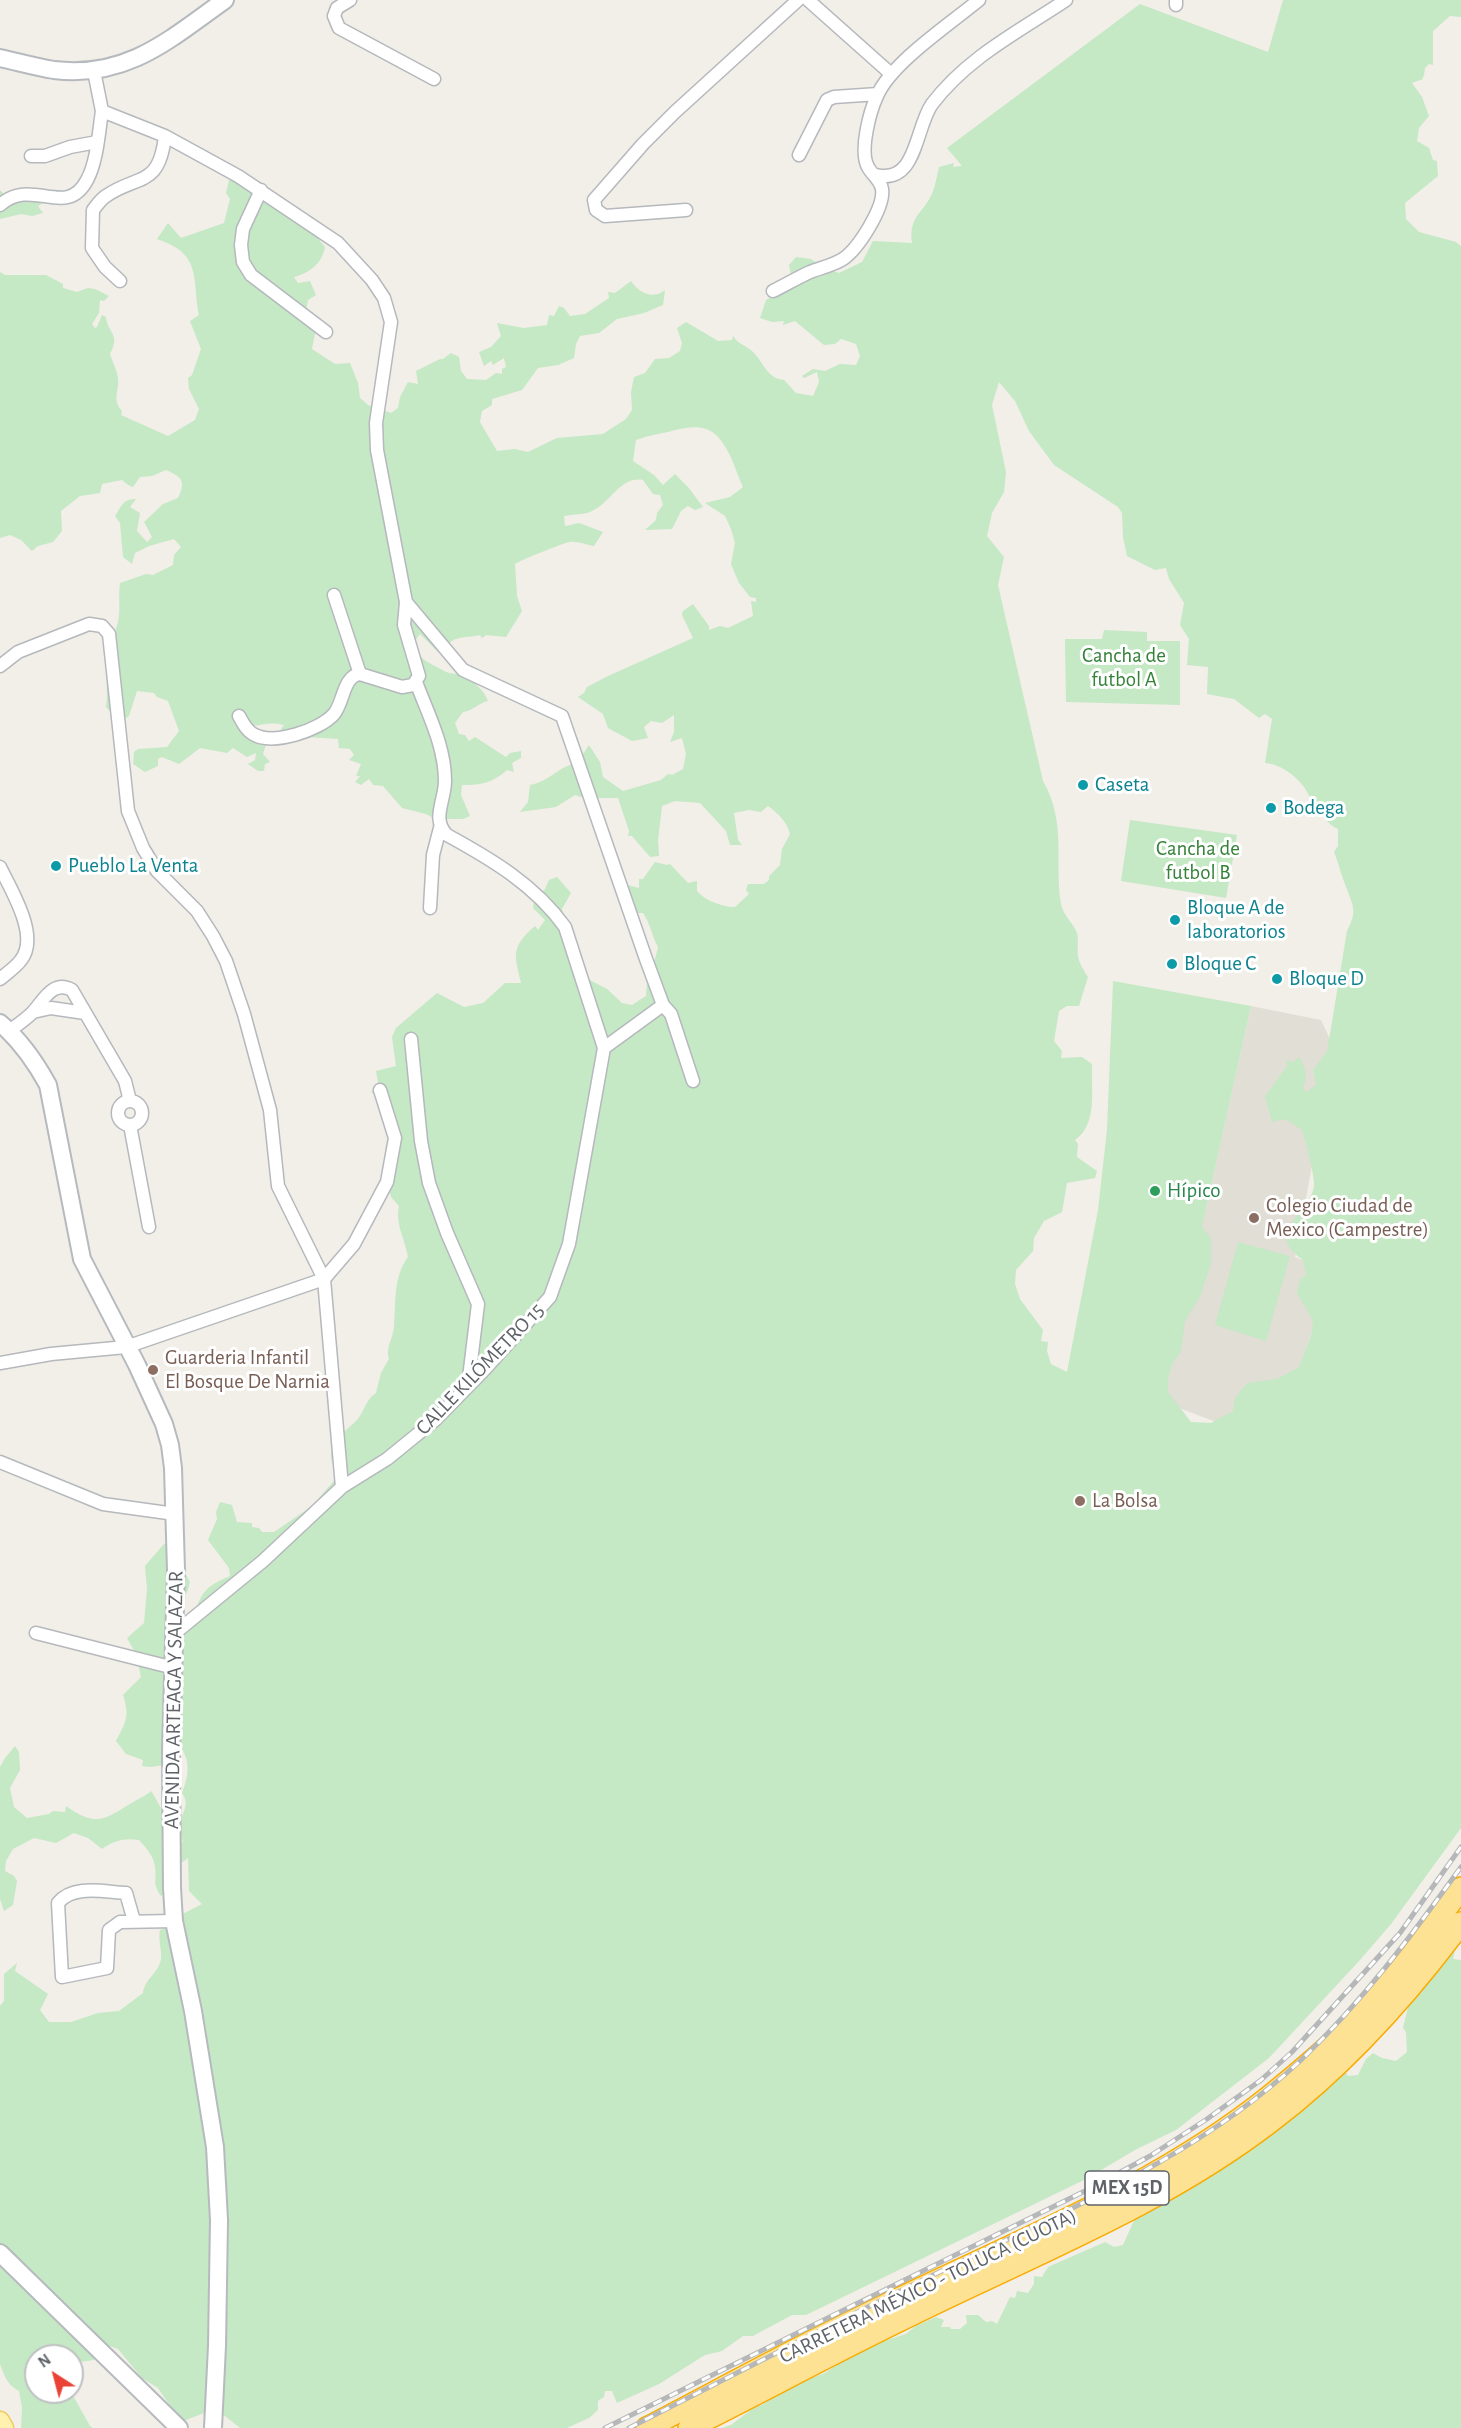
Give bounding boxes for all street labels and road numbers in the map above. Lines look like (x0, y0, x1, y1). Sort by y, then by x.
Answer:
street label: CALLE KILÓMETRO 15 (411, 1298, 549, 1440)
street label: AVENIDA ARTEAGA Y SALAZAR (159, 1571, 189, 1829)
road number: MEX 15D (1085, 2171, 1169, 2205)
street label: CARRETERA MÉXICO - TOLUCA (CUOTA) (775, 2203, 1081, 2369)

